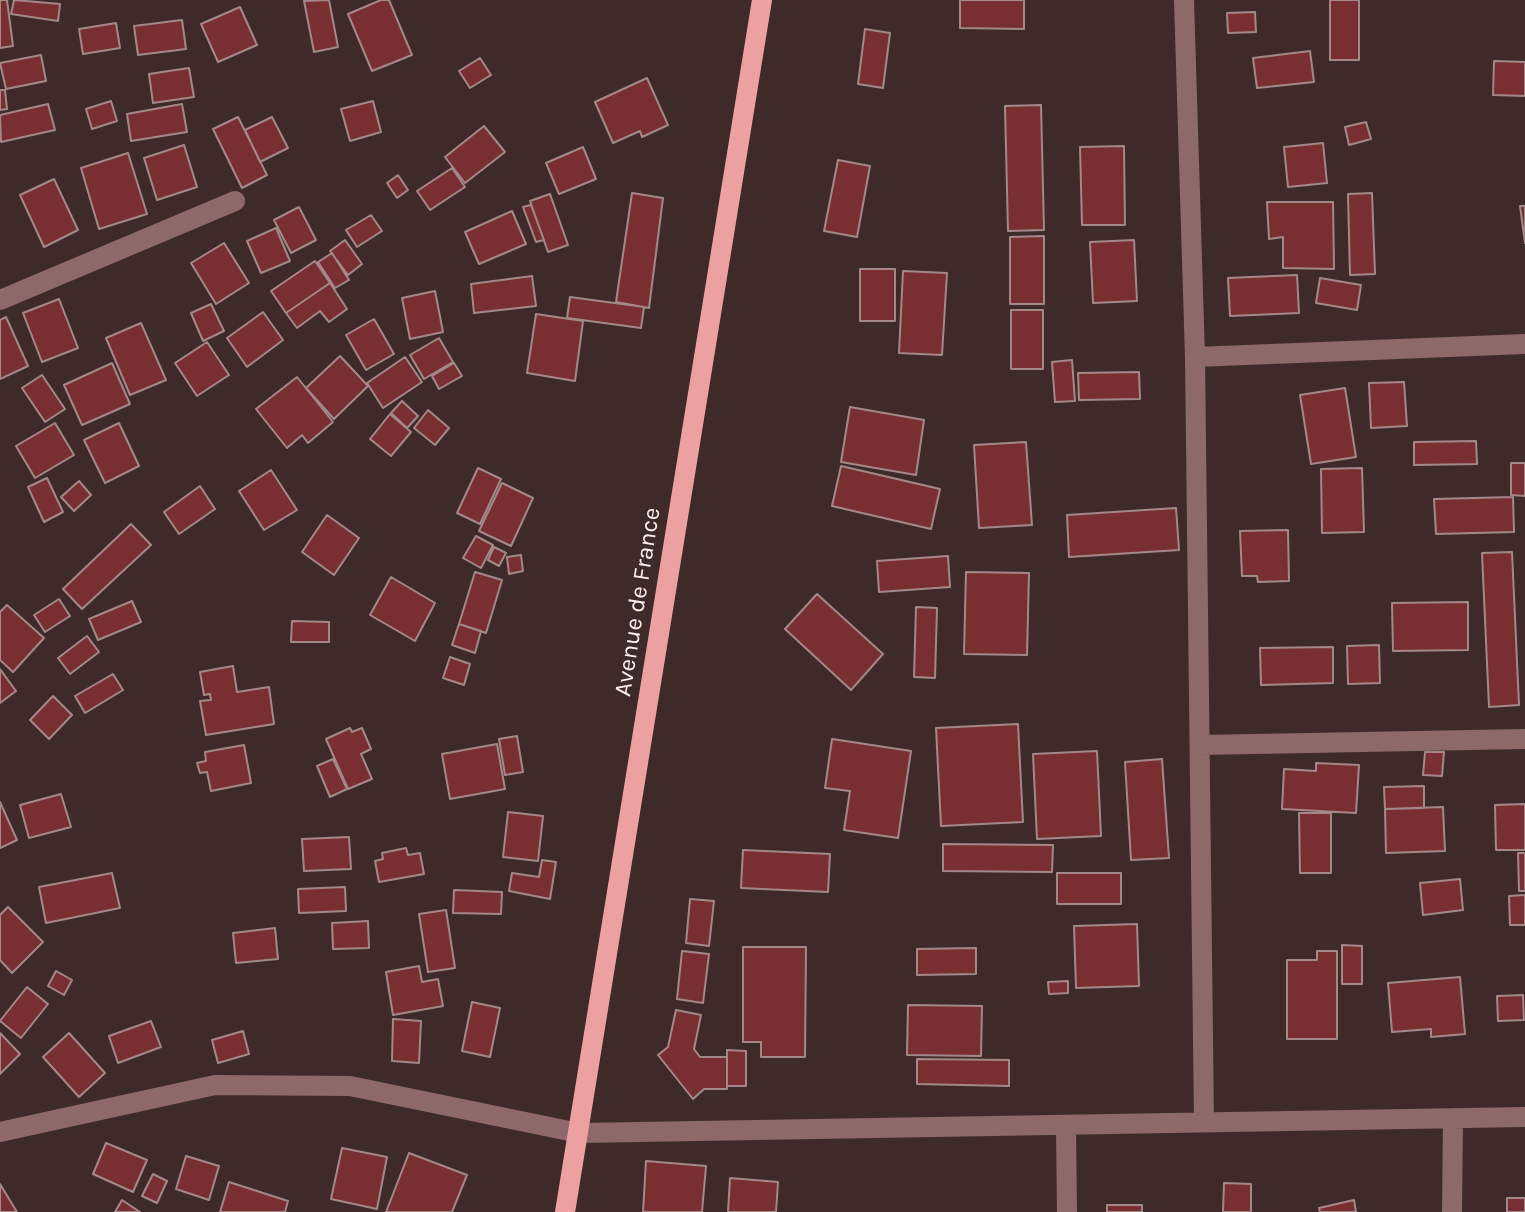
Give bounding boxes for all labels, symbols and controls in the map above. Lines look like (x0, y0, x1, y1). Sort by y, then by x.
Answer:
street label: Avenue de France (609, 506, 667, 698)

